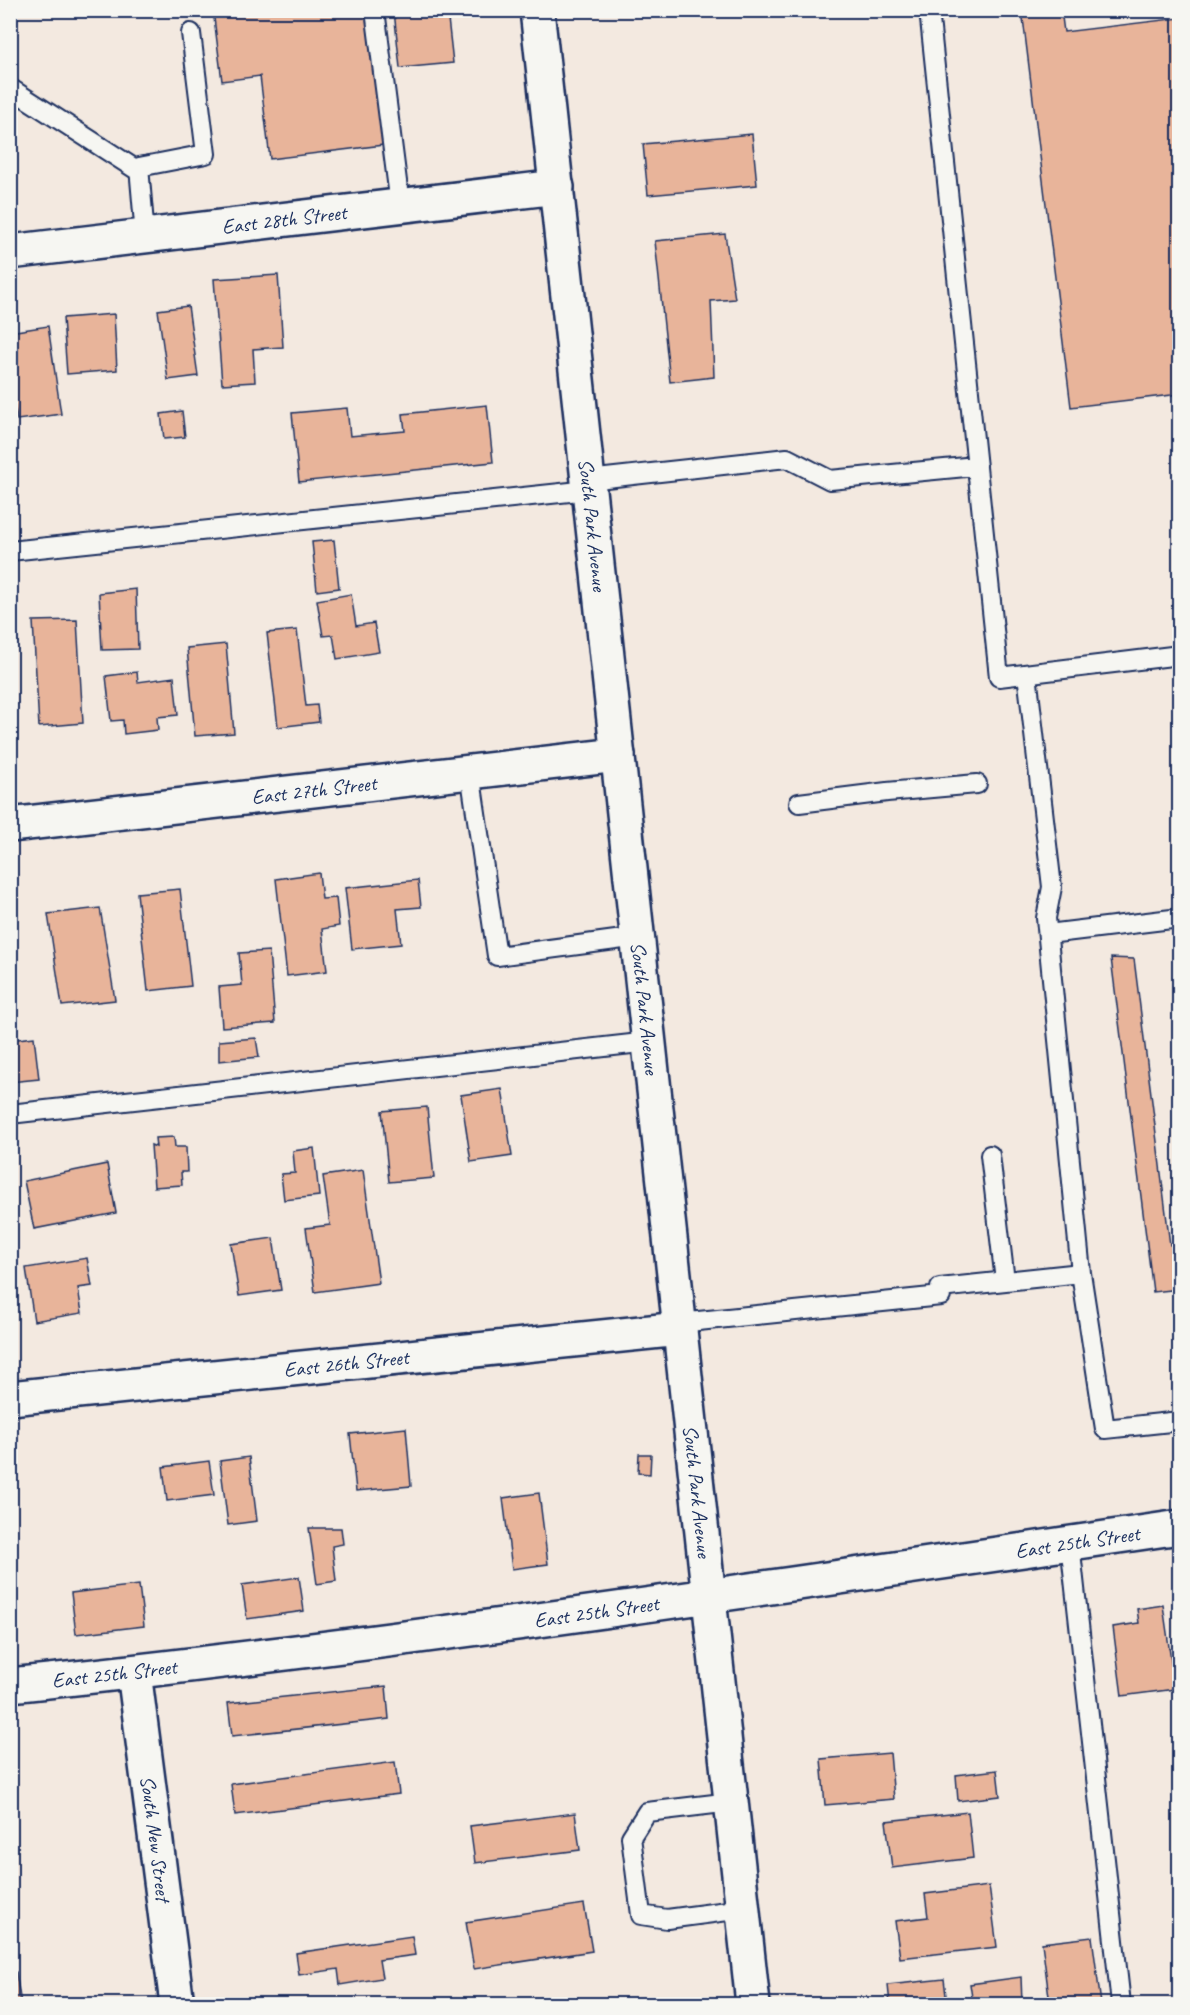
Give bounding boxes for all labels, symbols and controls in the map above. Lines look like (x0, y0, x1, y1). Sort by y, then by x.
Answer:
street label: East 28th Street (220, 199, 350, 240)
street label: South Park Avenue (573, 457, 613, 594)
street label: East 27th Street (250, 770, 380, 810)
street label: South Park Avenue (625, 941, 665, 1077)
street label: East 26th Street (283, 1344, 412, 1383)
street label: South Park Avenue (677, 1424, 718, 1560)
street label: East 25th Street (1014, 1520, 1143, 1564)
street label: East 25th Street (533, 1590, 662, 1633)
street label: East 25th Street (51, 1653, 180, 1693)
street label: South New Street (135, 1774, 177, 1906)

